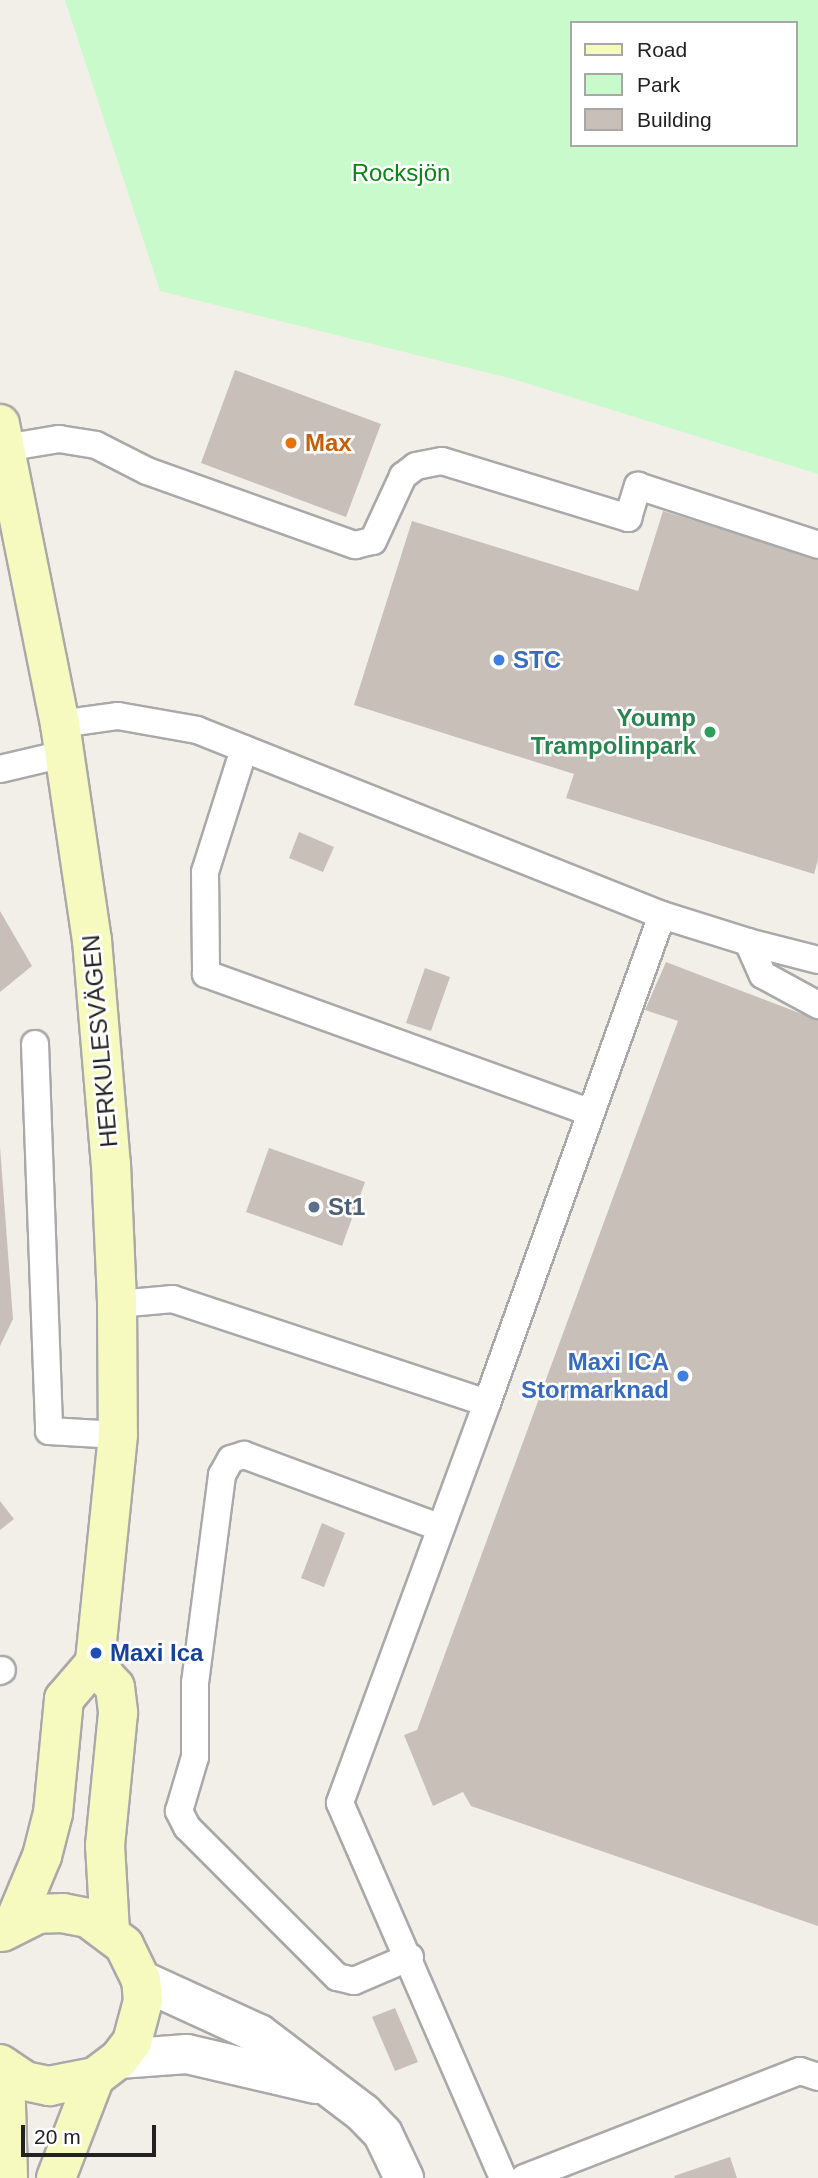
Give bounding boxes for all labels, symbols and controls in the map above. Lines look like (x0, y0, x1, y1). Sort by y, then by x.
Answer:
legend (570, 21, 797, 147)
text: Road (637, 38, 687, 61)
text: Park (637, 73, 680, 96)
text: Building (637, 108, 712, 131)
park label: Rocksjön (352, 159, 450, 187)
place label: Max (305, 429, 352, 457)
marker: Max (283, 435, 299, 451)
place label: STC (513, 646, 561, 674)
marker: STC (491, 652, 507, 668)
place label: Yoump Trampolinpark (531, 704, 696, 760)
marker: Yoump Trampolinpark (702, 724, 718, 740)
street label: HERKULESVÄGEN (76, 933, 124, 1149)
place label: St1 (328, 1193, 365, 1221)
marker: St1 (306, 1199, 322, 1215)
place label: Maxi ICA Stormarknad (521, 1348, 669, 1404)
marker: Maxi ICA Stormarknad (675, 1368, 691, 1384)
place label: Maxi Ica (110, 1639, 203, 1667)
marker: Maxi Ica (88, 1645, 104, 1661)
scale bar (24, 2112, 159, 2156)
text: 20 m (34, 2125, 81, 2148)

